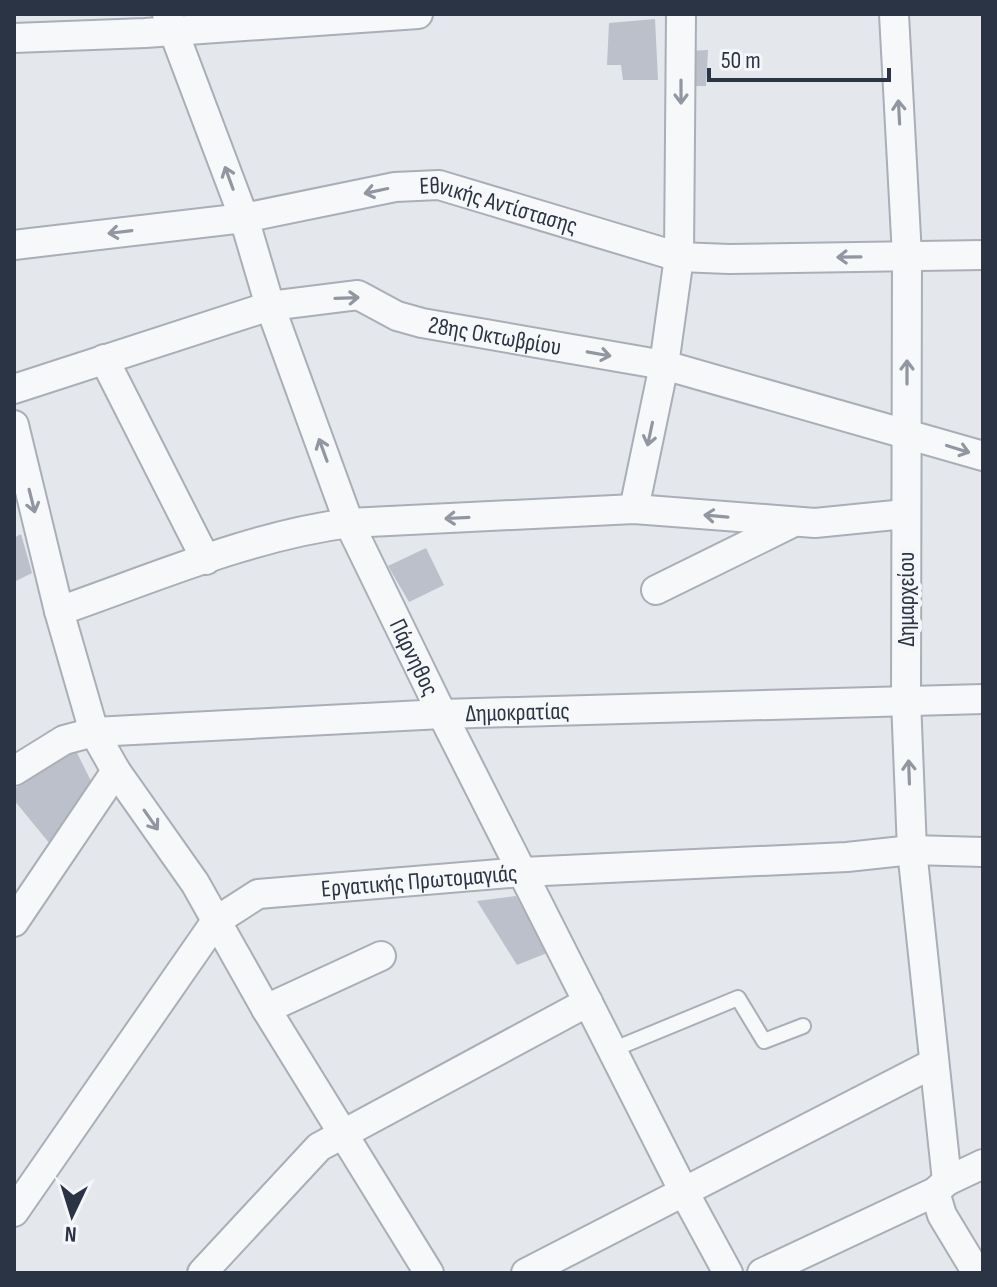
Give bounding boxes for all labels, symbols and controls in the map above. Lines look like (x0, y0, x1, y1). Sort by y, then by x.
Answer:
scale bar (709, 32, 889, 82)
text: 50 m (721, 46, 761, 75)
one-way arrow (673, 78, 689, 105)
one-way arrow (892, 99, 907, 126)
one-way arrow (221, 166, 235, 191)
street label: Εθνικής Αντίστασης (419, 171, 581, 241)
one-way arrow (364, 184, 389, 199)
one-way arrow (107, 225, 133, 240)
one-way arrow (836, 249, 863, 265)
one-way arrow (334, 290, 360, 305)
street label: 28ης Οκτωβρίου (426, 310, 563, 362)
one-way arrow (586, 347, 611, 362)
one-way arrow (899, 359, 915, 386)
one-way arrow (642, 420, 657, 446)
one-way arrow (314, 438, 329, 463)
one-way arrow (945, 442, 971, 457)
one-way arrow (25, 487, 40, 513)
one-way arrow (703, 508, 730, 523)
one-way arrow (444, 510, 471, 525)
street label: Δημαρχείου (892, 552, 921, 646)
street label: Πάρνηθος (383, 614, 445, 701)
street label: Δημοκρατίας (465, 696, 570, 728)
one-way arrow (901, 759, 916, 786)
one-way arrow (143, 808, 159, 830)
street label: Εργατικής Πρωτομαγιάς (320, 858, 519, 904)
north arrow (32, 1175, 112, 1255)
text: N (64, 1220, 78, 1247)

